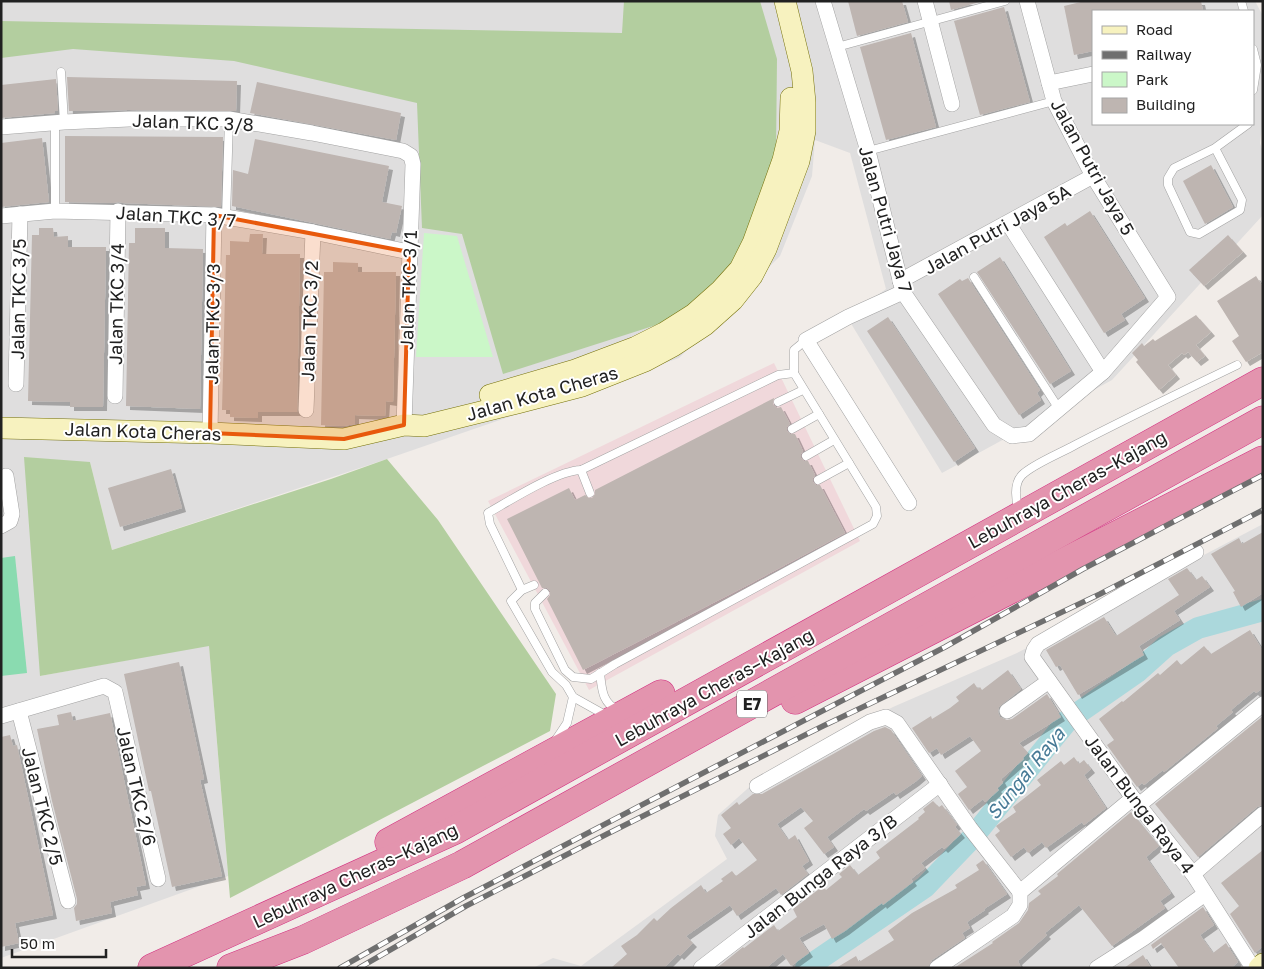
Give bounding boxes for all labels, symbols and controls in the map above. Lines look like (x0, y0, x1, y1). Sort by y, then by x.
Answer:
legend (1092, 10, 1254, 125)
text: Road (1136, 20, 1173, 38)
text: Railway (1136, 45, 1192, 63)
text: Park (1136, 70, 1169, 88)
street label: Jalan Putri Jaya 5 (1046, 95, 1140, 239)
text: Building (1136, 95, 1196, 113)
street label: Jalan TKC 3/8 (132, 109, 254, 135)
street label: Jalan Putri Jaya 7 (855, 143, 917, 295)
street label: Jalan Putri Jaya 5A (920, 180, 1074, 278)
street label: Jalan TKC 3/7 (115, 201, 237, 231)
street label: Jalan TKC 3/1 (395, 230, 421, 350)
street label: Jalan TKC 3/5 (6, 238, 30, 360)
street label: Jalan TKC 3/4 (104, 243, 128, 365)
street label: Jalan TKC 3/2 (296, 260, 322, 382)
street label: Jalan TKC 3/3 (200, 263, 224, 385)
street label: Jalan Kota Cheras (464, 361, 620, 425)
street label: Jalan Kota Cheras (64, 417, 222, 445)
street label: Lebuhraya Cheras–Kajang (964, 425, 1170, 553)
street label: Lebuhraya Cheras–Kajang (611, 623, 817, 751)
road number: E7 (737, 691, 767, 718)
water label: Sungai Raya (981, 721, 1070, 824)
street label: Jalan TKC 2/6 (113, 724, 161, 848)
street label: Jalan Bunga Raya 4 (1081, 730, 1199, 878)
street label: Jalan TKC 2/5 (18, 745, 68, 867)
street label: Jalan Bunga Raya 3/B (739, 809, 901, 943)
street label: Lebuhraya Cheras–Kajang (249, 818, 461, 932)
scale bar (12, 926, 106, 958)
text: 50 m (20, 934, 55, 952)

